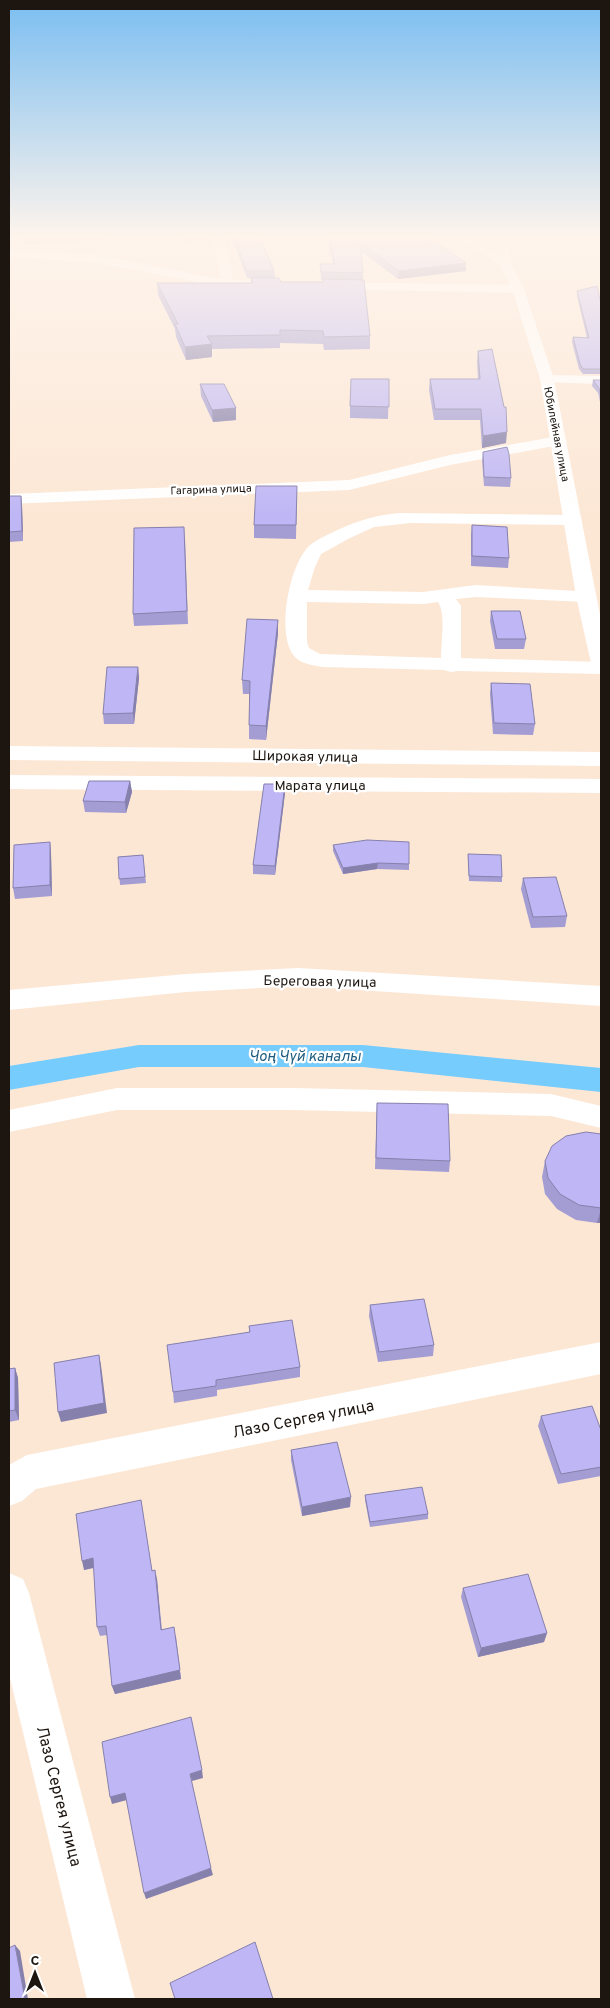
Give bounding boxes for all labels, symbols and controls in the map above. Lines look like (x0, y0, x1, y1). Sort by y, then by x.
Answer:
street label: Юбилейная улица (540, 386, 572, 483)
street label: Гагарина улица (170, 482, 252, 498)
street label: Широкая улица (252, 748, 358, 767)
street label: Марата улица (274, 778, 366, 795)
street label: Береговая улица (263, 973, 377, 992)
water label: Чоң Чүй каналы (249, 1048, 362, 1067)
street label: Лазо Сергея улица (231, 1396, 376, 1444)
street label: Лазо Сергея улица (31, 1724, 85, 1869)
north arrow (10, 1948, 60, 1998)
text: С (31, 1953, 40, 1970)

